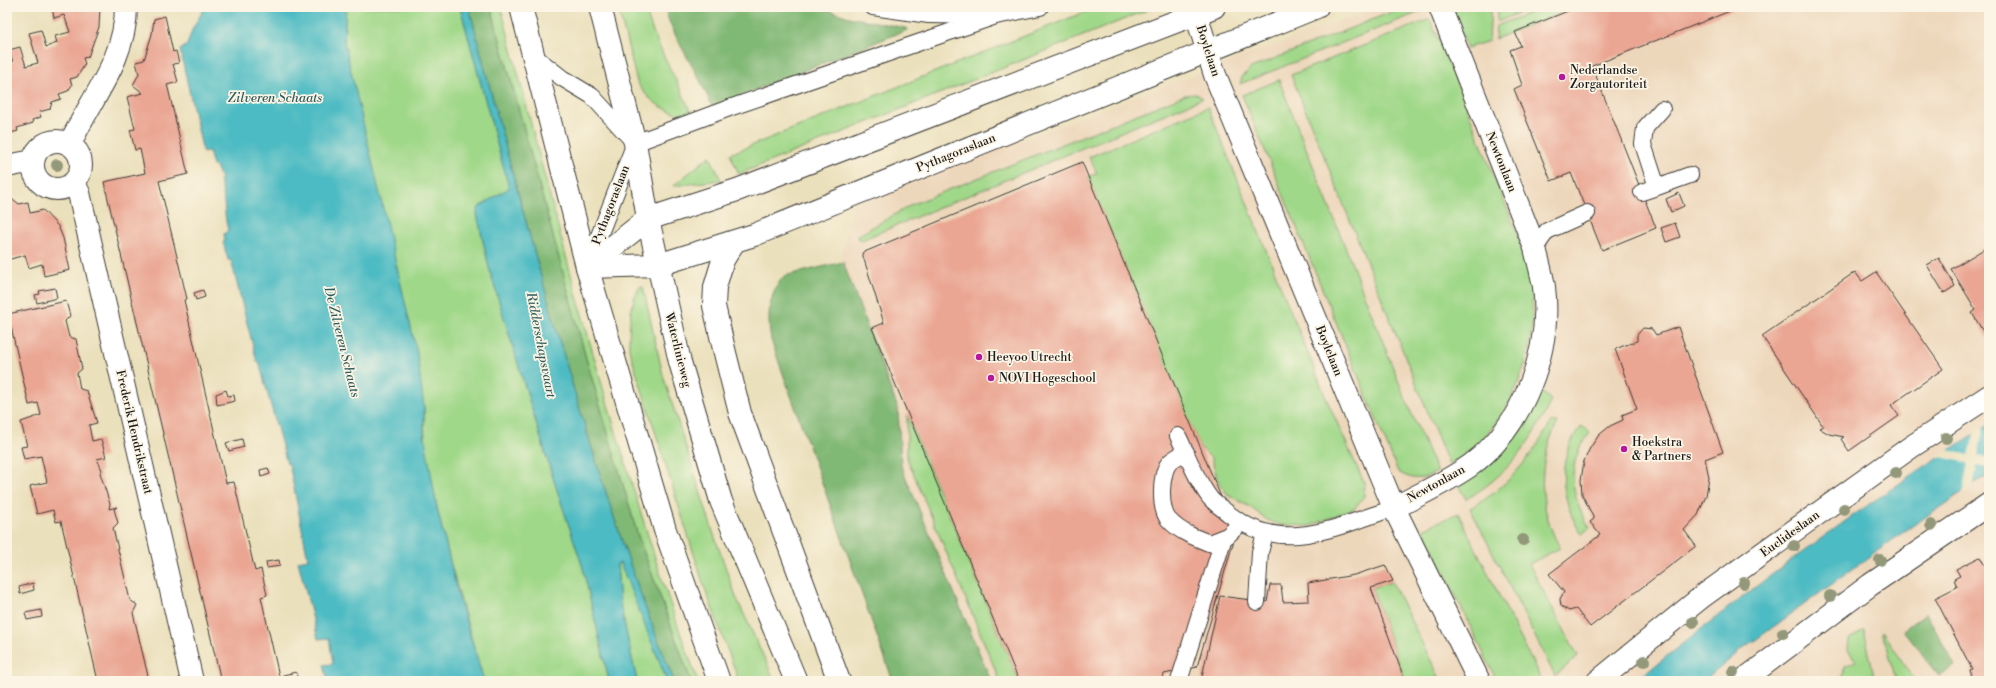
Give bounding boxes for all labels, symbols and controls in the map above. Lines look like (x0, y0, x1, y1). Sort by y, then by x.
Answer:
street label: Boylelaan (1192, 22, 1223, 79)
place label: Nederlandse Zorgautoriteit (1570, 63, 1648, 92)
marker: Nederlandse Zorgautoriteit (1557, 72, 1567, 82)
water label: Zilveren Schaats (228, 90, 322, 106)
street label: Pythagoraslaan (914, 130, 998, 176)
street label: Newtonlaan (1482, 130, 1520, 194)
street label: Pythagoraslaan (589, 163, 633, 247)
water label: De Zilveren Schaats (320, 284, 363, 399)
water label: Ridderschapsvaart (523, 290, 559, 400)
street label: Waterlinieweg (661, 310, 695, 390)
street label: Boylelaan (1312, 323, 1346, 378)
place label: Heeyoo Utrecht (987, 350, 1072, 365)
marker: Heeyoo Utrecht (974, 352, 984, 362)
street label: Frederik Hendrikstraat (112, 369, 156, 496)
place label: NOVI Hogeschool (999, 371, 1096, 386)
marker: NOVI Hogeschool (986, 373, 996, 383)
place label: Hoekstra & Partners (1632, 435, 1691, 464)
marker: Hoekstra & Partners (1619, 444, 1629, 454)
street label: Newtonlaan (1404, 462, 1468, 506)
street label: Euclideslaan (1757, 507, 1823, 561)

